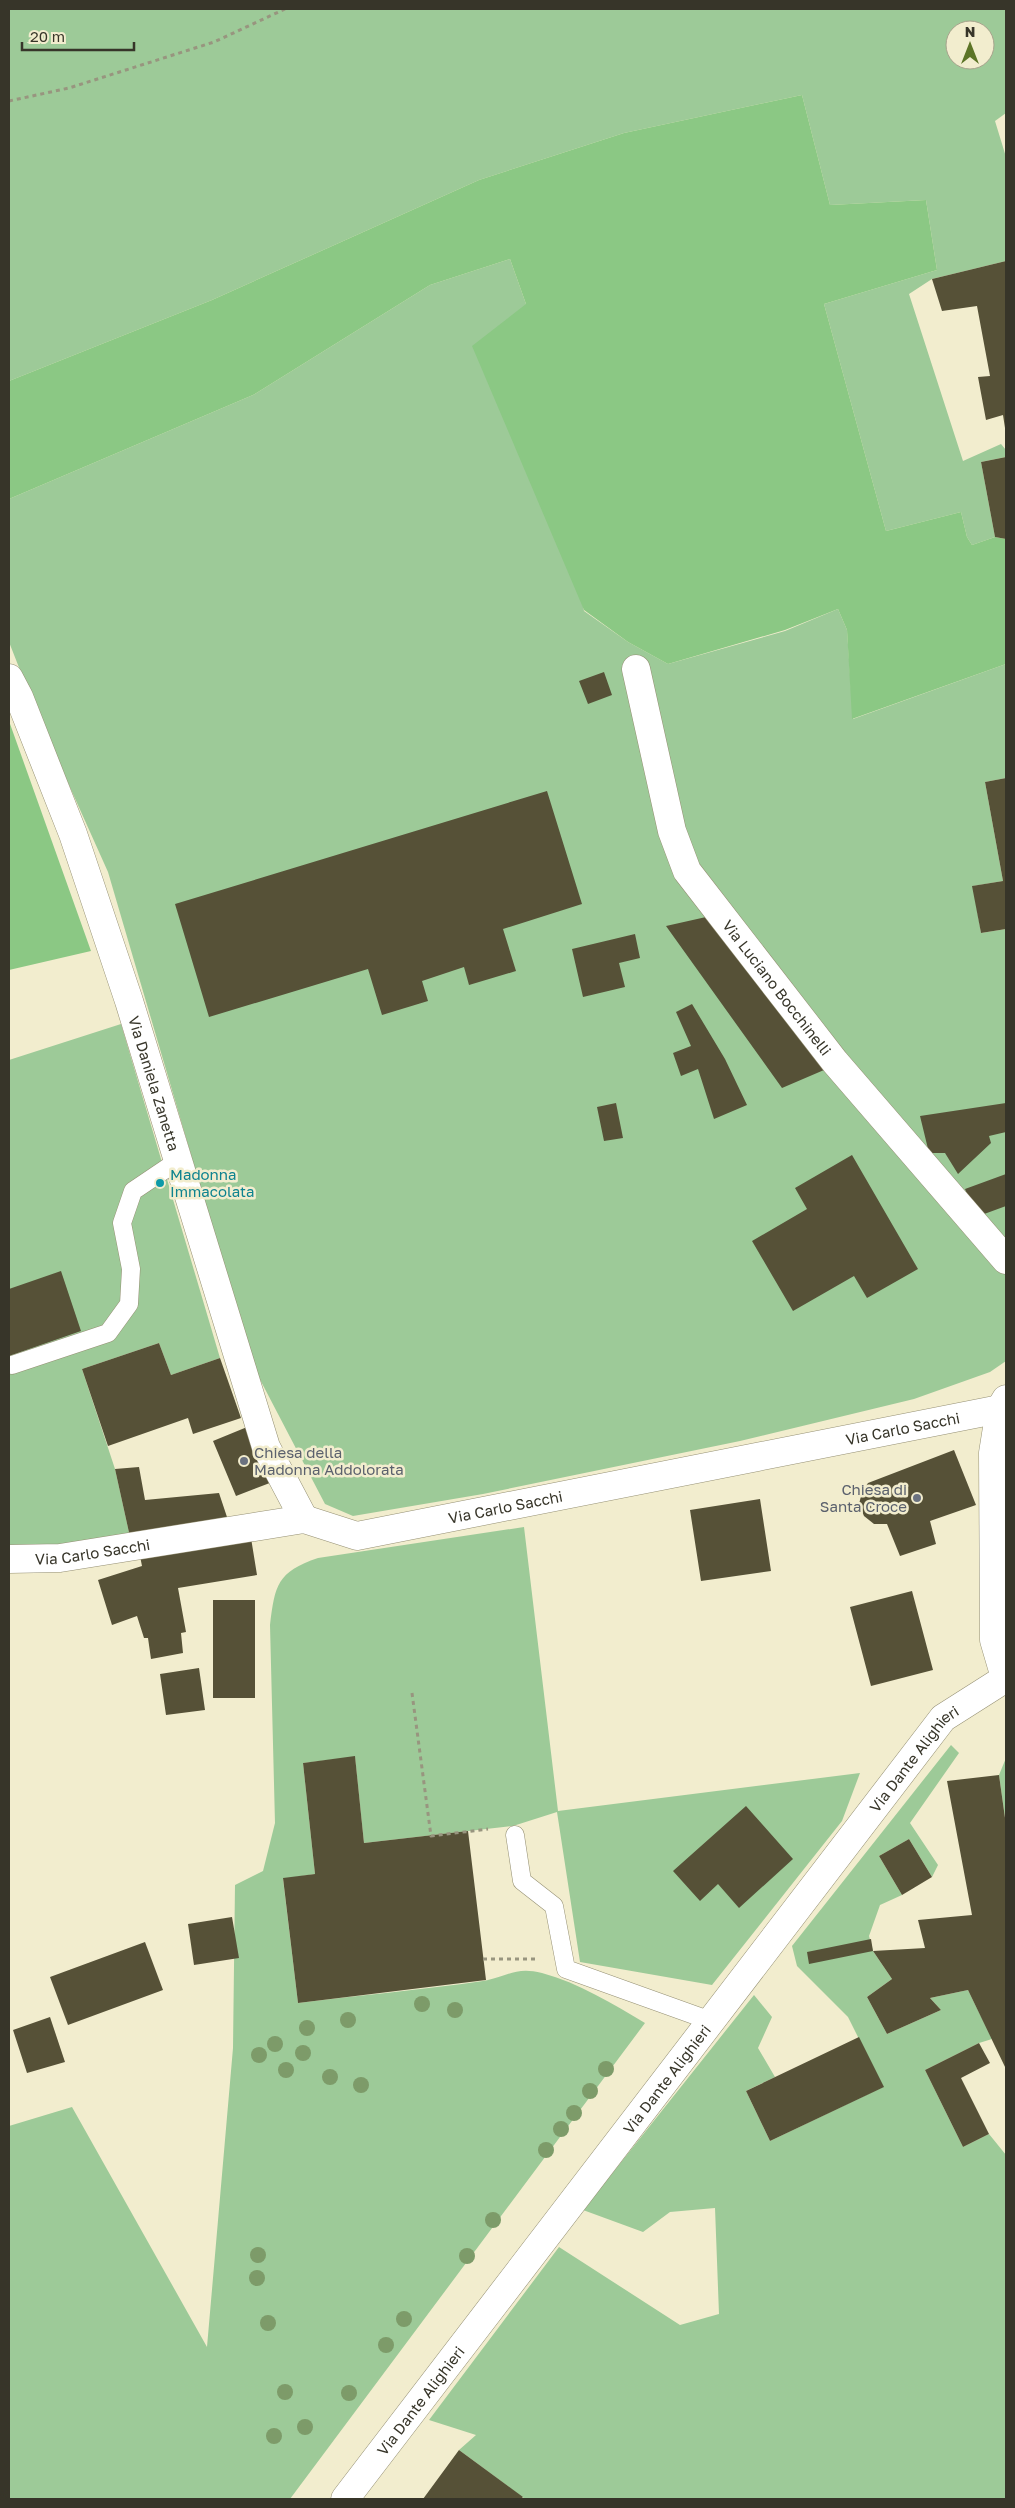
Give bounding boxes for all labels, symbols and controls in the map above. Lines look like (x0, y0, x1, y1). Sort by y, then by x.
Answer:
scale bar (22, 20, 135, 52)
north arrow (945, 20, 995, 70)
text: N (965, 23, 975, 40)
text: 20 m (30, 27, 65, 45)
street label: Via Luciano Bocchinelli (719, 916, 835, 1059)
street label: Via Daniela Zanetta (125, 1014, 183, 1153)
place label: Madonna Immacolata (170, 1165, 255, 1200)
marker: Madonna Immacolata (154, 1177, 166, 1189)
street label: Via Carlo Sacchi (844, 1408, 961, 1448)
place label: Chiesa della Madonna Addolorata (254, 1443, 404, 1478)
marker: Chiesa della Madonna Addolorata (238, 1455, 250, 1467)
place label: Chiesa di Santa Croce (820, 1480, 907, 1515)
street label: Via Carlo Sacchi (447, 1487, 564, 1527)
marker: Chiesa di Santa Croce (911, 1492, 923, 1504)
street label: Via Carlo Sacchi (35, 1535, 151, 1567)
street label: Via Dante Alighieri (865, 1701, 962, 1816)
street label: Via Dante Alighieri (619, 2021, 714, 2137)
street label: Via Dante Alighieri (373, 2342, 468, 2459)

